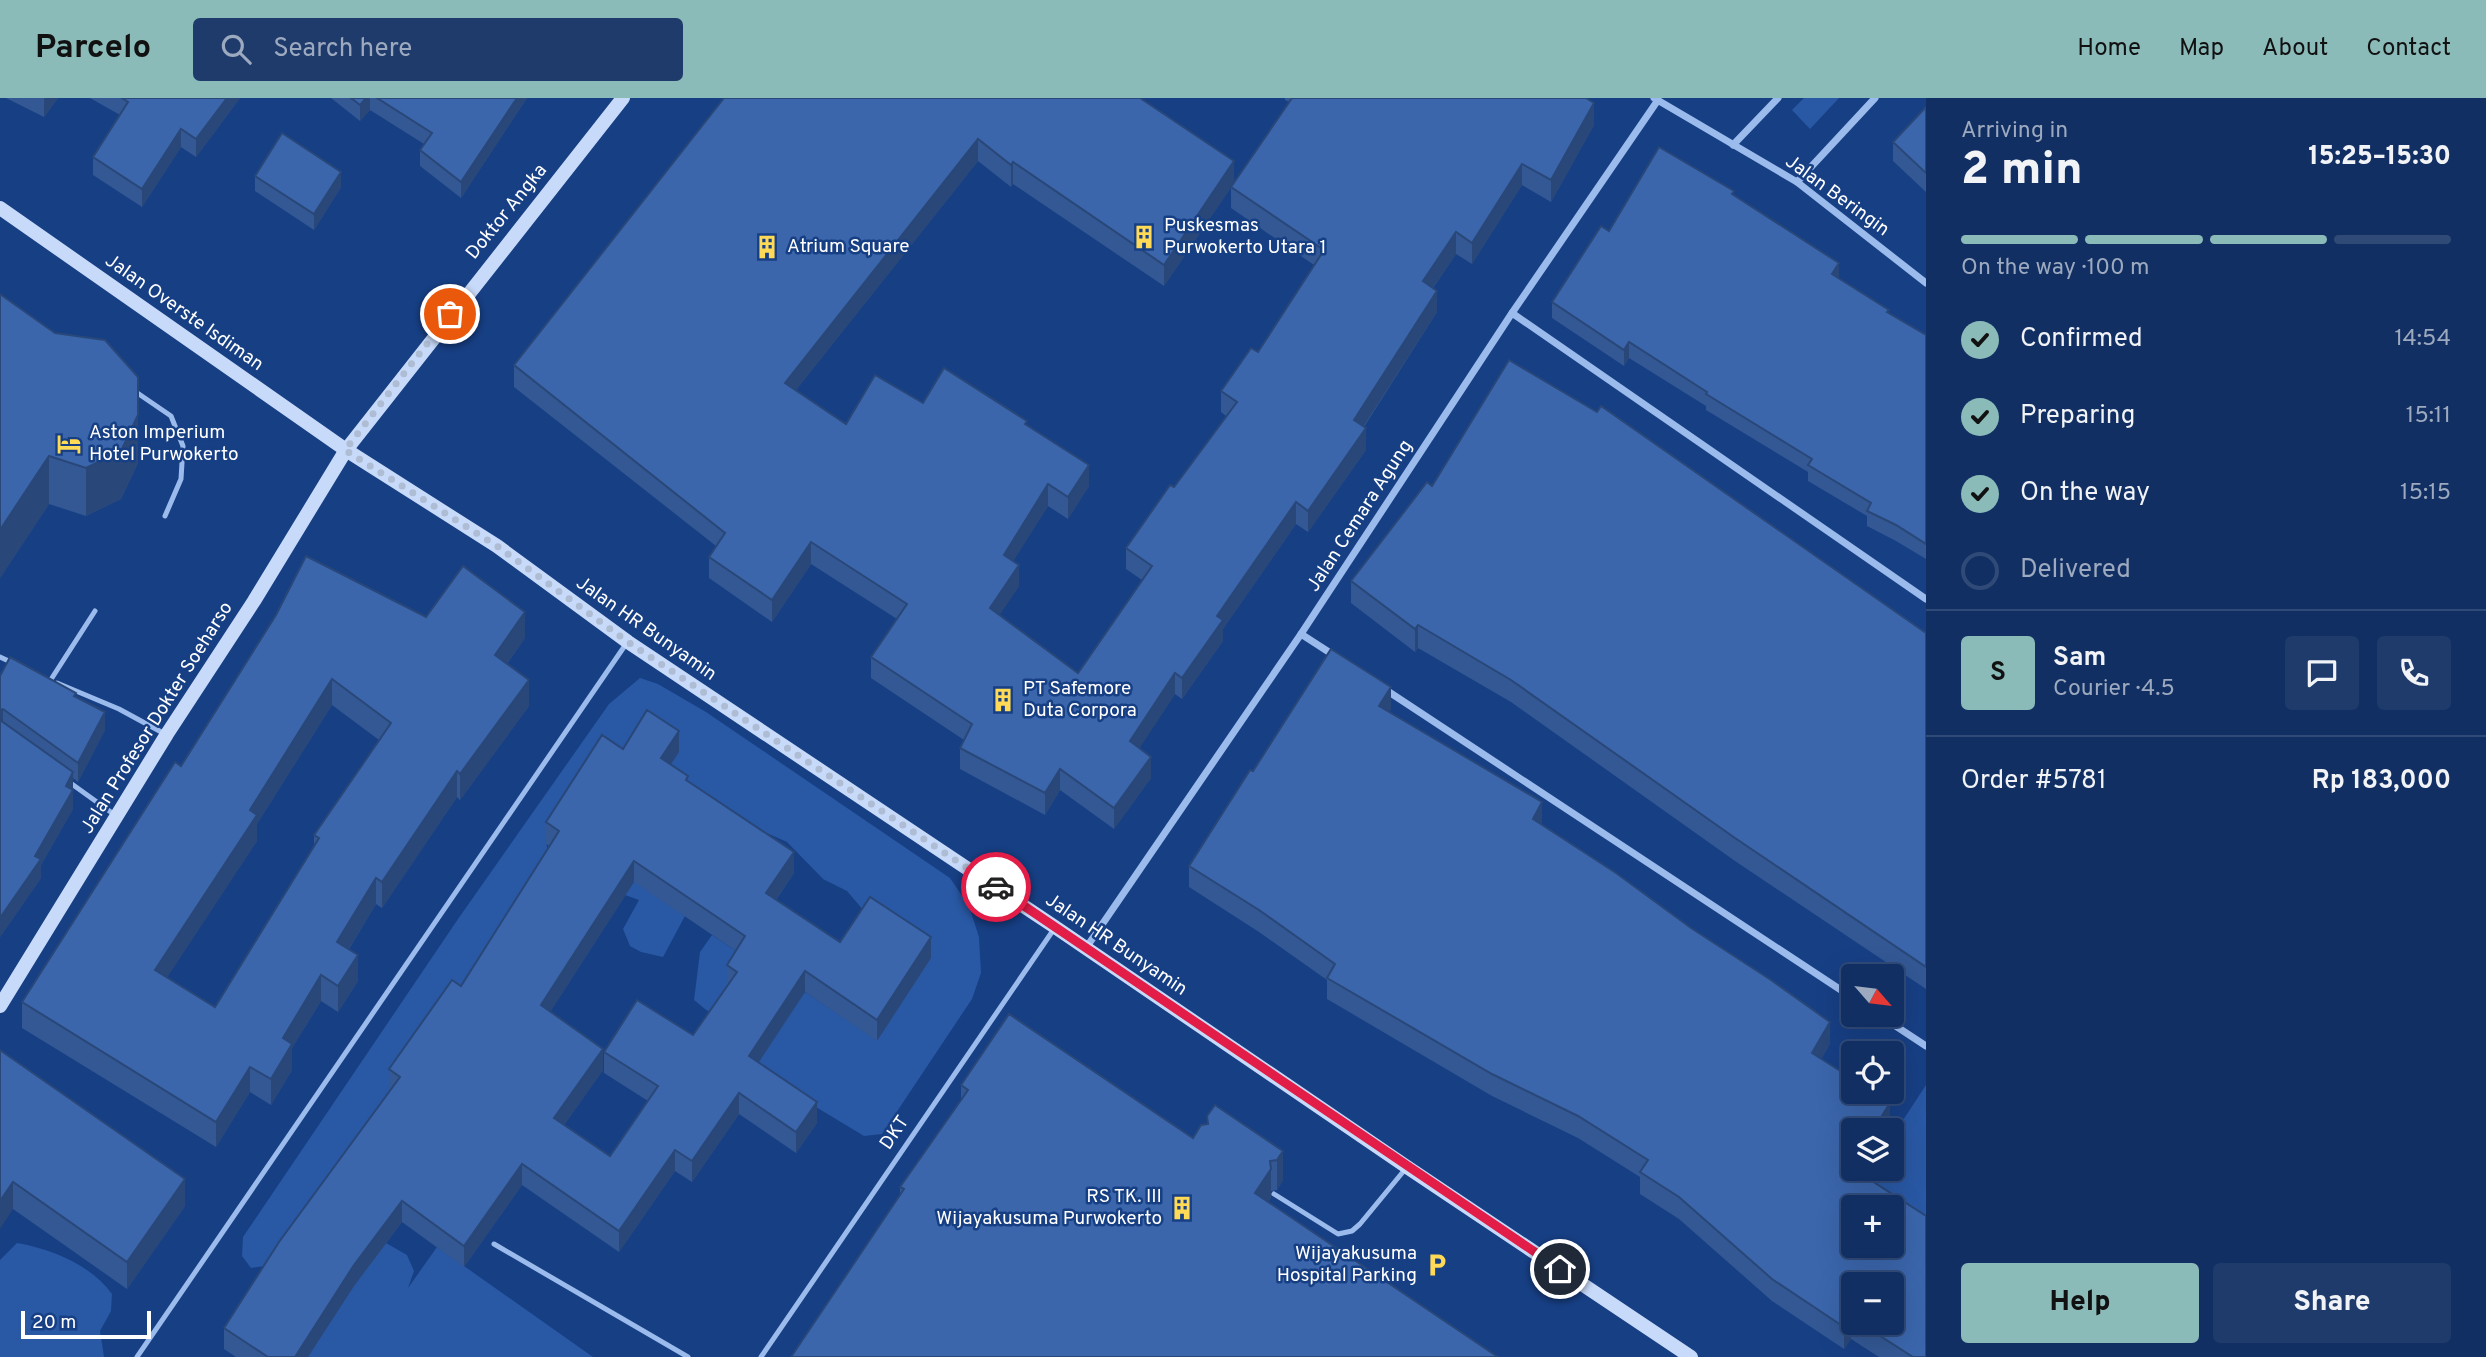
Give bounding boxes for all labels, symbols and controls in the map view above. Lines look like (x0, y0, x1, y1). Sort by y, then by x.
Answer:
search box (193, 18, 683, 81)
text: Parcelo (35, 28, 151, 70)
icon: search (217, 30, 255, 68)
text: Search here (273, 33, 412, 66)
text: Home (2077, 34, 2141, 64)
text: Map (2179, 34, 2224, 64)
text: About (2262, 34, 2328, 64)
text: Contact (2366, 34, 2451, 64)
text: Arriving in (1961, 117, 2068, 146)
text: 15:25–15:30 (2308, 141, 2451, 174)
text: 2 min (1961, 142, 2083, 201)
street label: Jalan Beringin (1780, 150, 1894, 242)
street label: Doktor Angka (461, 159, 553, 265)
place label: Puskesmas Purwokerto Utara 1 (1164, 214, 1327, 260)
building icon: Puskesmas Purwokerto Utara 1 (1130, 223, 1158, 251)
building icon: Atrium Square (753, 233, 781, 261)
place label: Atrium Square (787, 235, 910, 259)
street label: Jalan Overste Isdiman (100, 249, 268, 377)
text: On the way · 100 m (1961, 254, 2150, 283)
pin (420, 284, 480, 344)
icon: bag (431, 295, 469, 333)
icon: check (1961, 321, 1999, 359)
text: Confirmed (2020, 323, 2143, 356)
text: 14:54 (2394, 325, 2451, 354)
icon: check (1961, 398, 1999, 436)
text: Preparing (2020, 400, 2135, 433)
text: 15:11 (2406, 402, 2451, 431)
place label: Aston Imperium Hotel Purwokerto (89, 421, 239, 467)
hotel icon: Aston Imperium Hotel Purwokerto (55, 430, 83, 458)
street label: Jalan Cemara Agung (1302, 435, 1418, 597)
icon: check (1961, 475, 1999, 513)
text: On the way (2020, 477, 2150, 510)
text: 15:15 (2400, 479, 2451, 508)
text: Delivered (2020, 554, 2131, 587)
street label: Jalan HR Bunyamin (571, 571, 721, 687)
street label: Jalan Profesor Dokter Soeharso (75, 597, 239, 839)
button: chat (2285, 636, 2359, 710)
button: phone (2377, 636, 2451, 710)
text: Sam (2053, 642, 2106, 675)
text: S (1990, 657, 2006, 690)
text: Courier · 4.5 (2053, 675, 2175, 704)
place label: PT Safemore Duta Corpora (1023, 677, 1137, 723)
building icon: PT Safemore Duta Corpora (989, 686, 1017, 714)
text: Order #5781 (1961, 765, 2107, 798)
text: Rp 183,000 (2312, 765, 2451, 798)
courier (961, 852, 1031, 922)
icon: car (977, 868, 1015, 906)
street label: Jalan HR Bunyamin (1040, 888, 1192, 1002)
north arrow (1841, 964, 1904, 1027)
map controls (1841, 964, 1904, 1335)
button: locate (1841, 1041, 1904, 1104)
street label: DKT (875, 1111, 915, 1155)
button: layers (1841, 1118, 1904, 1181)
place label: RS TK. III Wijayakusuma Purwokerto (936, 1185, 1162, 1231)
building icon: RS TK. III Wijayakusuma Purwokerto (1168, 1194, 1196, 1222)
button: + (1841, 1195, 1904, 1258)
pin (1530, 1239, 1590, 1299)
place label: Wijayakusuma Hospital Parking (1277, 1242, 1417, 1288)
icon: home (1541, 1250, 1579, 1288)
parking icon: Wijayakusuma Hospital Parking (1423, 1251, 1451, 1279)
button: Help (1961, 1263, 2199, 1343)
button: Share (2213, 1263, 2451, 1343)
button: − (1841, 1272, 1904, 1335)
scale bar (21, 1308, 150, 1340)
text: 20 m (32, 1311, 76, 1335)

